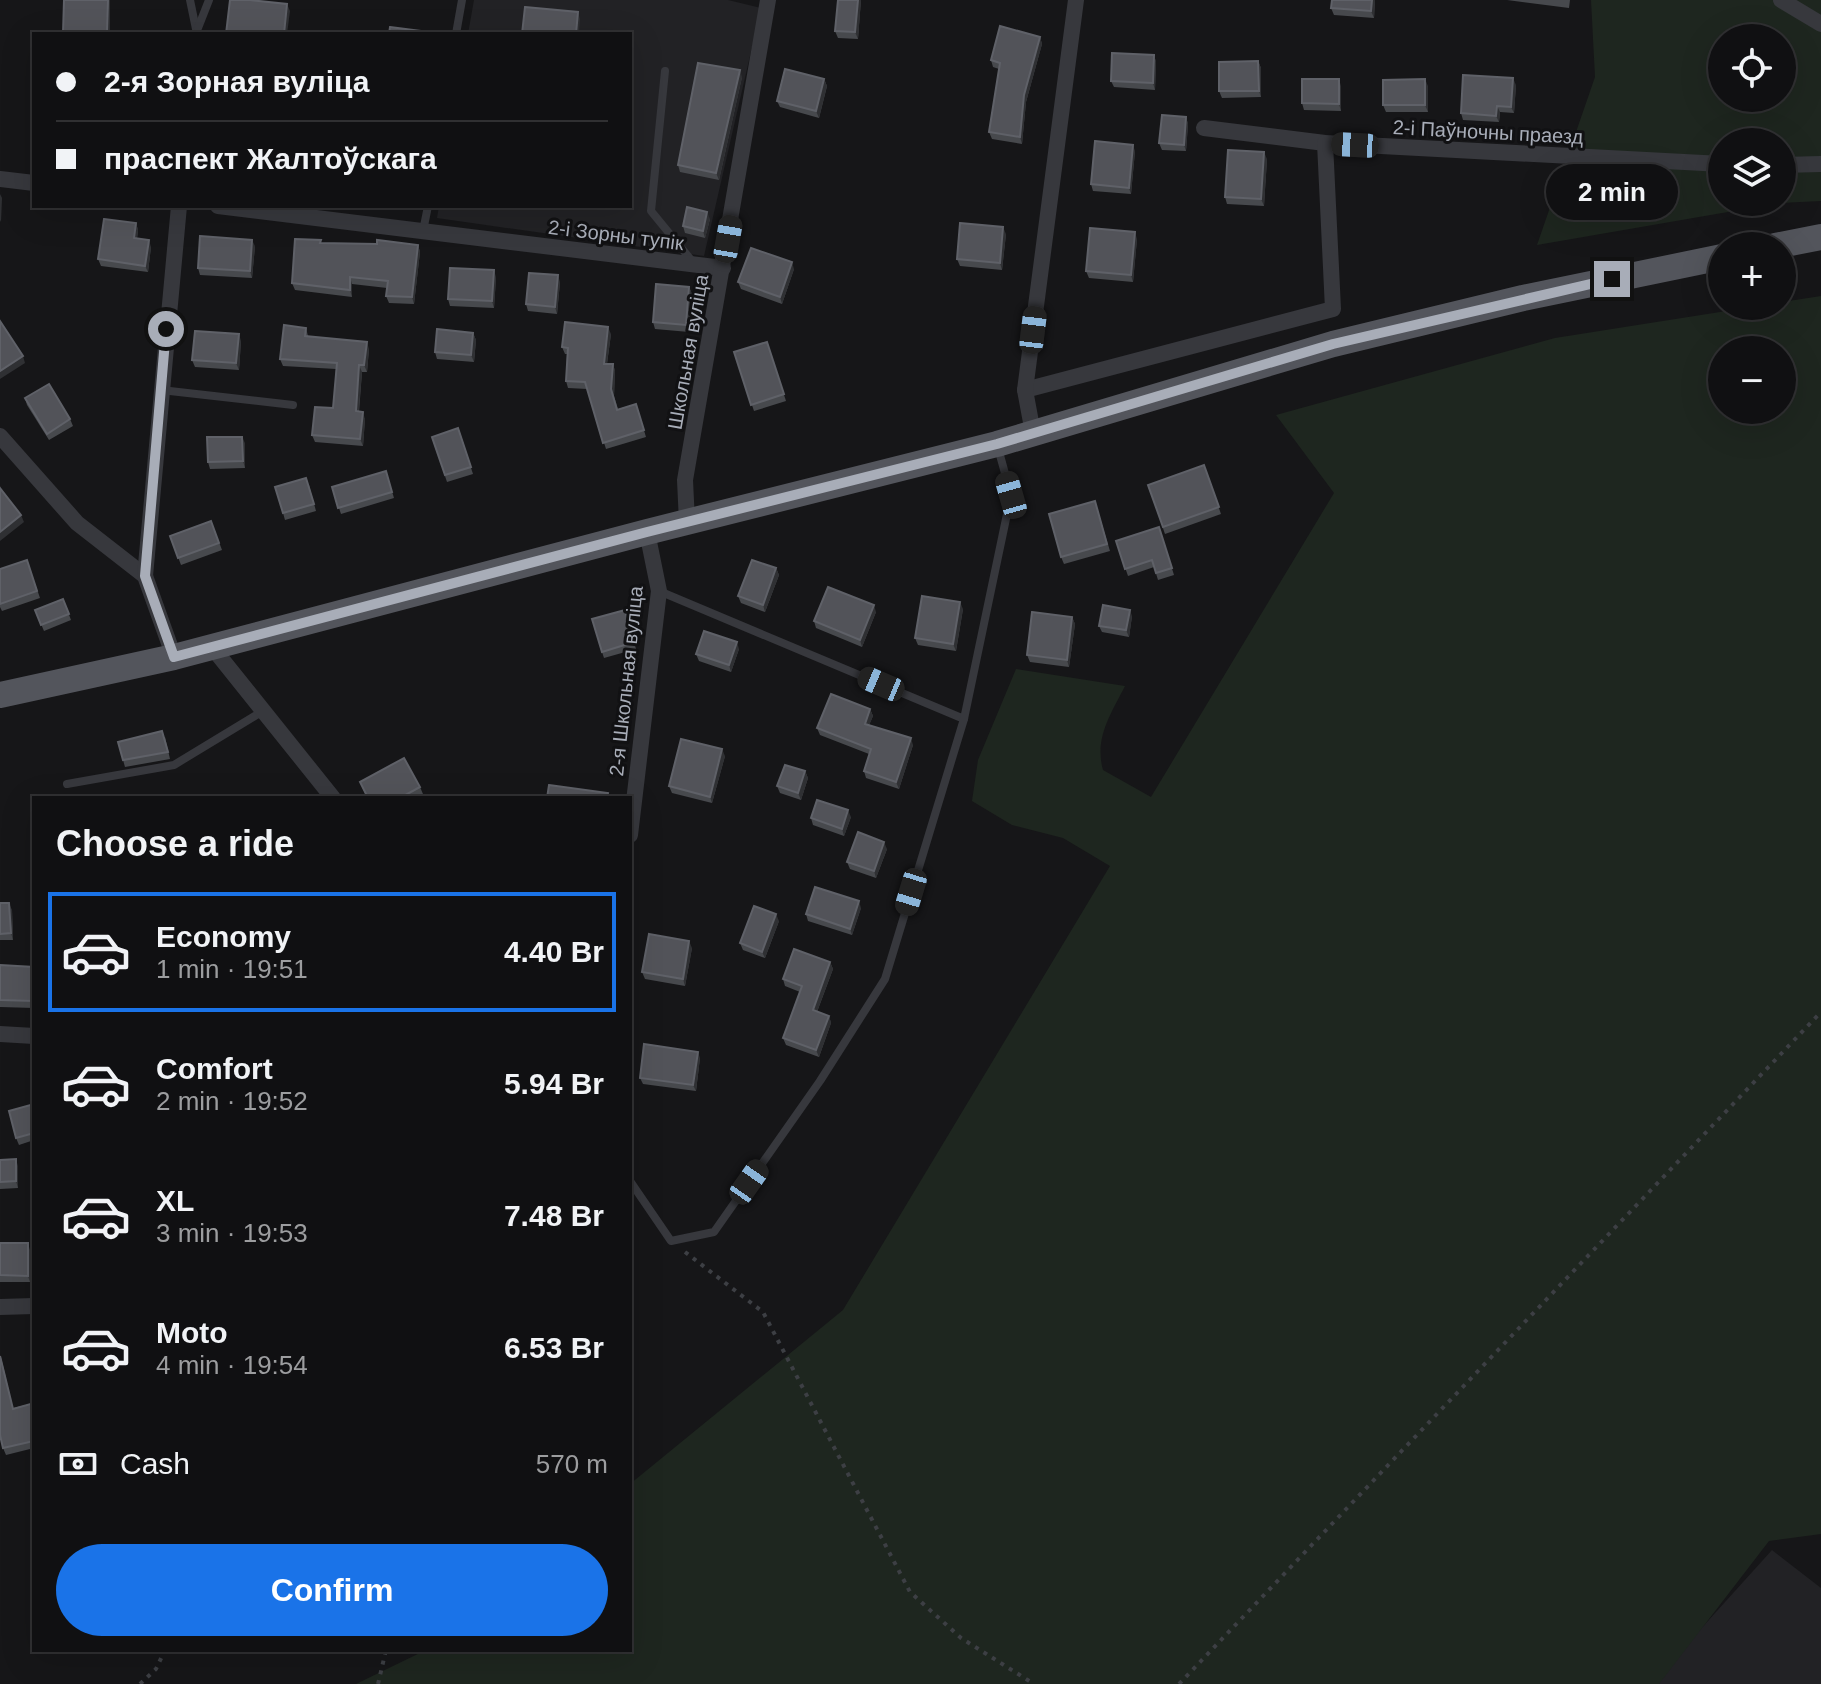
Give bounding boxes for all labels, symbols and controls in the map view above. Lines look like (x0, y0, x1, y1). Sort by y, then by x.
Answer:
map controls (1708, 24, 1796, 424)
button: locate (1708, 24, 1796, 112)
text: 2-я Зорная вуліца (104, 65, 369, 98)
street label: 2-і Паўночны праезд (1392, 116, 1584, 148)
button: layers (1708, 128, 1796, 216)
car (1330, 132, 1380, 158)
text: праспект Жалтоўскага (104, 142, 437, 175)
callout: 2 min (1546, 163, 1678, 219)
text: 2 min (1578, 177, 1646, 207)
car (712, 213, 744, 265)
street label: 2-і Зорны тупік (547, 216, 685, 254)
button: + (1708, 232, 1796, 320)
route end (1594, 261, 1630, 297)
street label: Школьная вуліца (664, 272, 713, 431)
car (1018, 305, 1048, 355)
route start (148, 311, 184, 347)
button: − (1708, 336, 1796, 424)
car (993, 469, 1029, 521)
street label: 2-я Школьная вуліца (605, 584, 647, 777)
car (854, 664, 908, 704)
text: Choose a ride (56, 823, 294, 864)
car (893, 866, 929, 918)
icon: car (60, 916, 132, 988)
text: Economy (156, 920, 291, 953)
text: 4.40 Br (504, 935, 604, 968)
text: 1 min · 19:51 (156, 954, 308, 984)
icon: car (60, 1048, 132, 1120)
text: Comfort (156, 1052, 273, 1085)
text: 5.94 Br (504, 1067, 604, 1100)
text: 2 min · 19:52 (156, 1086, 308, 1116)
car (725, 1155, 773, 1209)
icon: car (60, 1180, 132, 1252)
text: XL (156, 1184, 194, 1217)
text: 7.48 Br (504, 1199, 604, 1232)
text: 3 min · 19:53 (156, 1218, 308, 1248)
icon: car (60, 1312, 132, 1384)
text: Moto (156, 1316, 228, 1349)
text: 6.53 Br (504, 1331, 604, 1364)
text: 4 min · 19:54 (156, 1350, 308, 1380)
icon: cash (56, 1442, 100, 1486)
text: Cash (120, 1447, 190, 1480)
text: 570 m (536, 1449, 608, 1479)
button: Confirm (56, 1544, 608, 1636)

